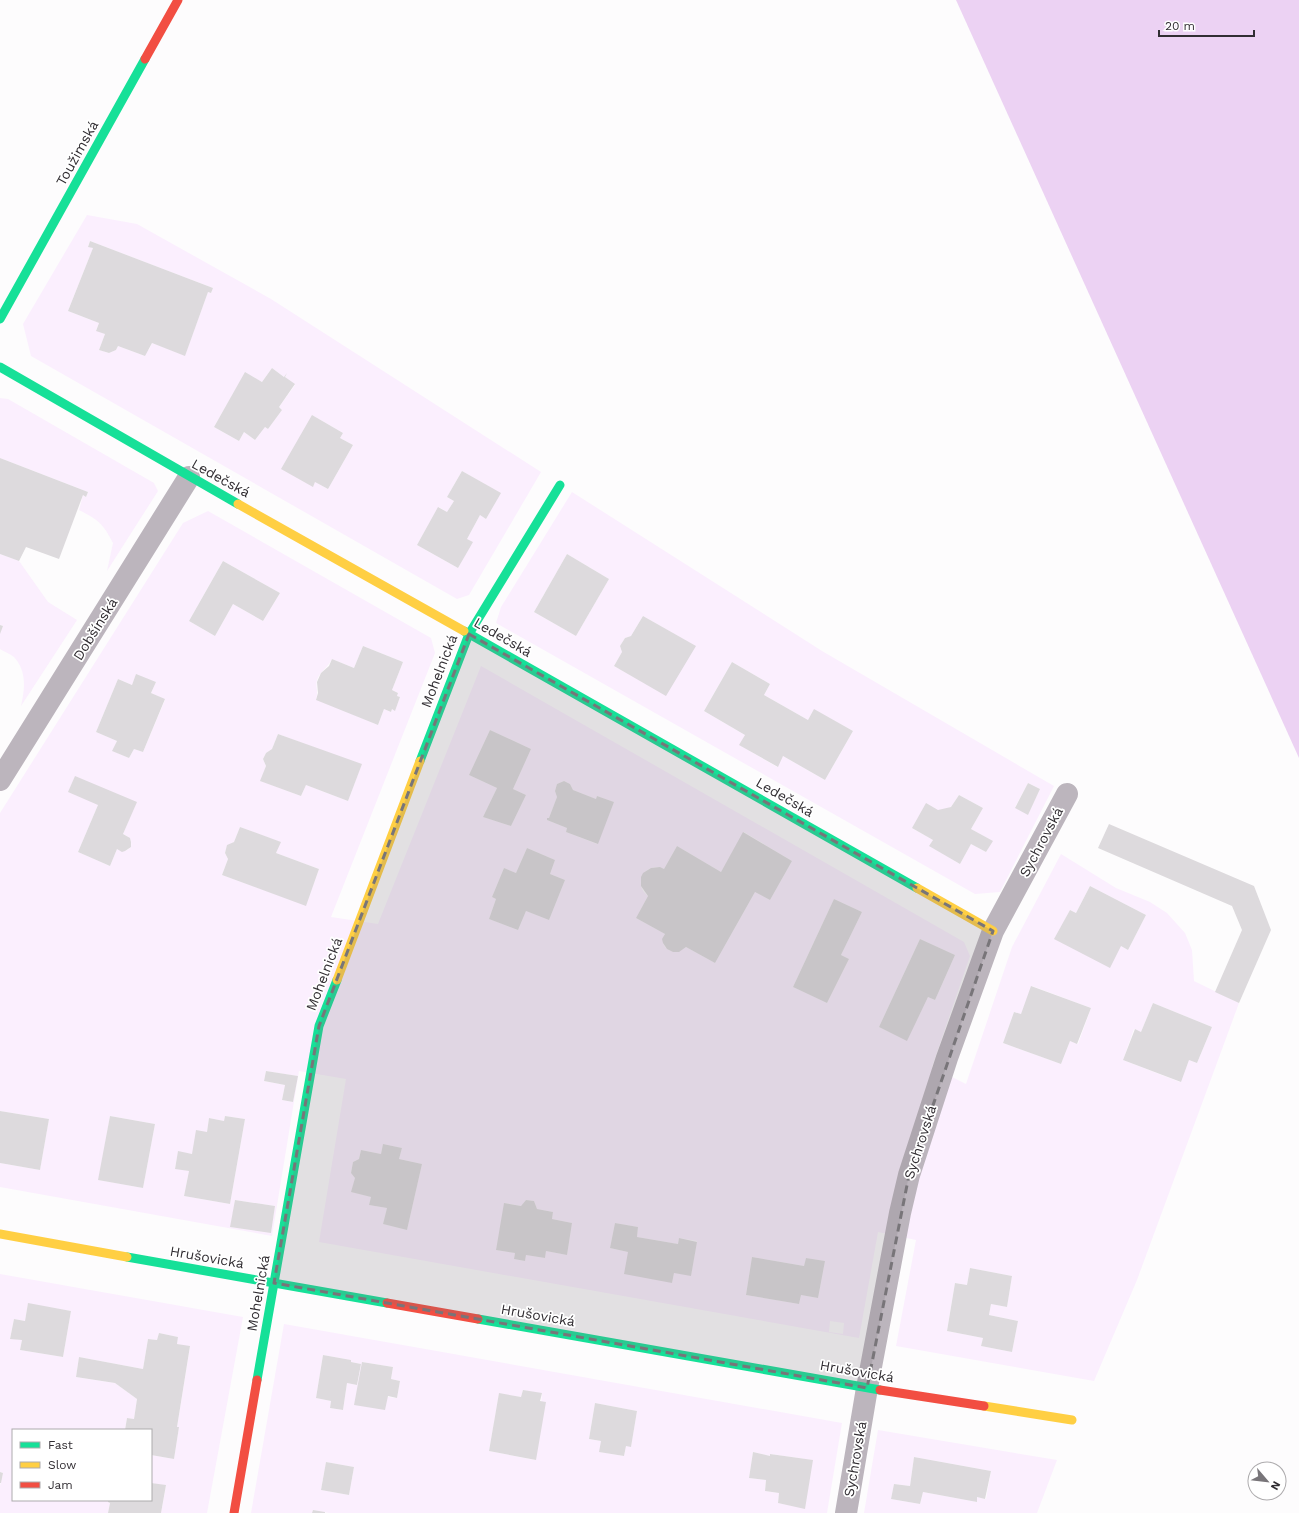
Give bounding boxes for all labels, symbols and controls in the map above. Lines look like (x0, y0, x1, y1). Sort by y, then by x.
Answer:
scale bar (1159, 12, 1254, 38)
text: 20 m (1165, 19, 1195, 33)
street label: Toužimská (53, 118, 101, 188)
street label: Ledečská (189, 455, 253, 501)
street label: Dobšínská (70, 595, 120, 663)
street label: Ledečská (471, 614, 535, 660)
street label: Mohelnická (418, 632, 460, 710)
street label: Ledečská (753, 774, 817, 820)
street label: Sychrovská (1016, 804, 1066, 880)
street label: Mohelnická (303, 935, 345, 1013)
street label: Sychrovská (901, 1103, 939, 1181)
street label: Hrušovická (169, 1243, 245, 1271)
street label: Mohelnická (243, 1254, 273, 1332)
street label: Hrušovická (500, 1301, 576, 1329)
street label: Hrušovická (819, 1357, 895, 1385)
street label: Sychrovská (840, 1420, 870, 1498)
legend (12, 1429, 152, 1501)
text: Fast (48, 1438, 73, 1452)
text: Slow (48, 1458, 76, 1472)
north arrow (1247, 1461, 1287, 1501)
text: Jam (48, 1478, 73, 1492)
text: N (1268, 1479, 1283, 1492)

